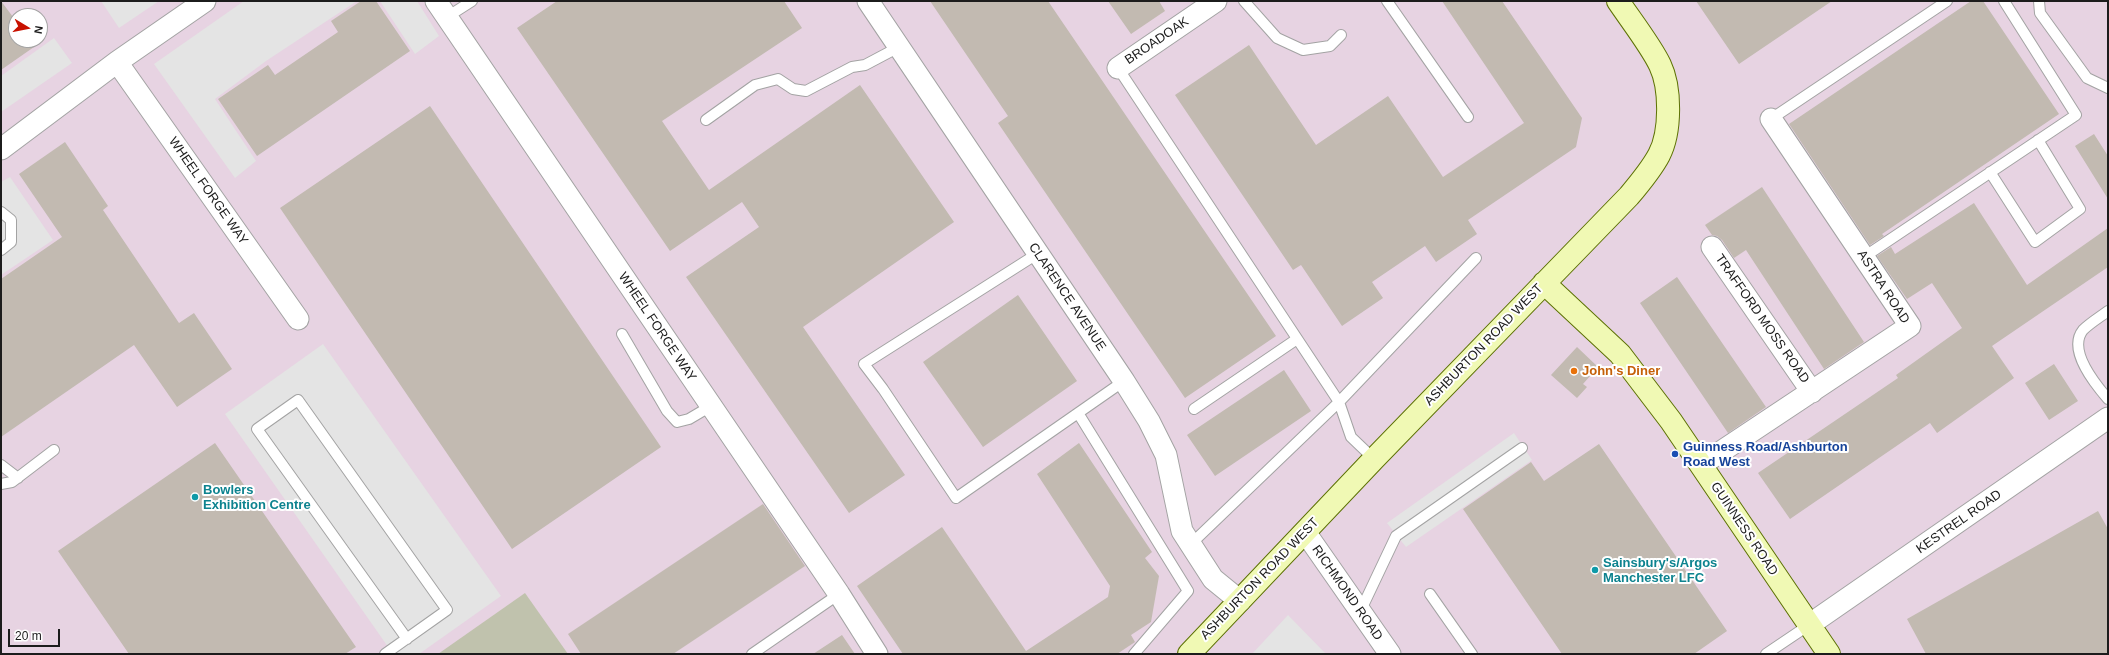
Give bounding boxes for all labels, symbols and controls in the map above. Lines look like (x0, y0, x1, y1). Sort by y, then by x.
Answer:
north arrow (8, 8, 48, 48)
street label: BROADOAK (1122, 14, 1192, 68)
text: N (32, 25, 45, 35)
street label: WHEEL FORGE WAY (165, 134, 251, 248)
street label: CLARENCE AVENUE (1025, 240, 1109, 354)
street label: ASTRA ROAD (1853, 247, 1913, 327)
street label: TRAFFORD MOSS ROAD (1711, 252, 1813, 386)
street label: WHEEL FORGE WAY (615, 270, 699, 384)
street label: ASHBURTON ROAD WEST (1422, 281, 1546, 409)
place label: John's Diner (1582, 363, 1660, 379)
marker: John's Diner (1569, 366, 1579, 376)
place label: Guinness Road/Ashburton Road West (1683, 439, 1848, 470)
marker: Guinness Road/Ashburton Road West (1670, 449, 1680, 459)
street label: GUINNESS ROAD (1707, 479, 1781, 579)
place label: Bowlers Exhibition Centre (203, 482, 311, 513)
street label: KESTREL ROAD (1913, 487, 2005, 557)
marker: Bowlers Exhibition Centre (190, 492, 200, 502)
street label: ASHBURTON ROAD WEST (1198, 515, 1322, 643)
street label: RICHMOND ROAD (1308, 542, 1386, 644)
place label: Sainsbury's/Argos Manchester LFC (1603, 555, 1717, 586)
marker: Sainsbury's/Argos Manchester LFC (1590, 565, 1600, 575)
scale bar (10, 621, 62, 647)
text: 20 m (15, 629, 42, 643)

